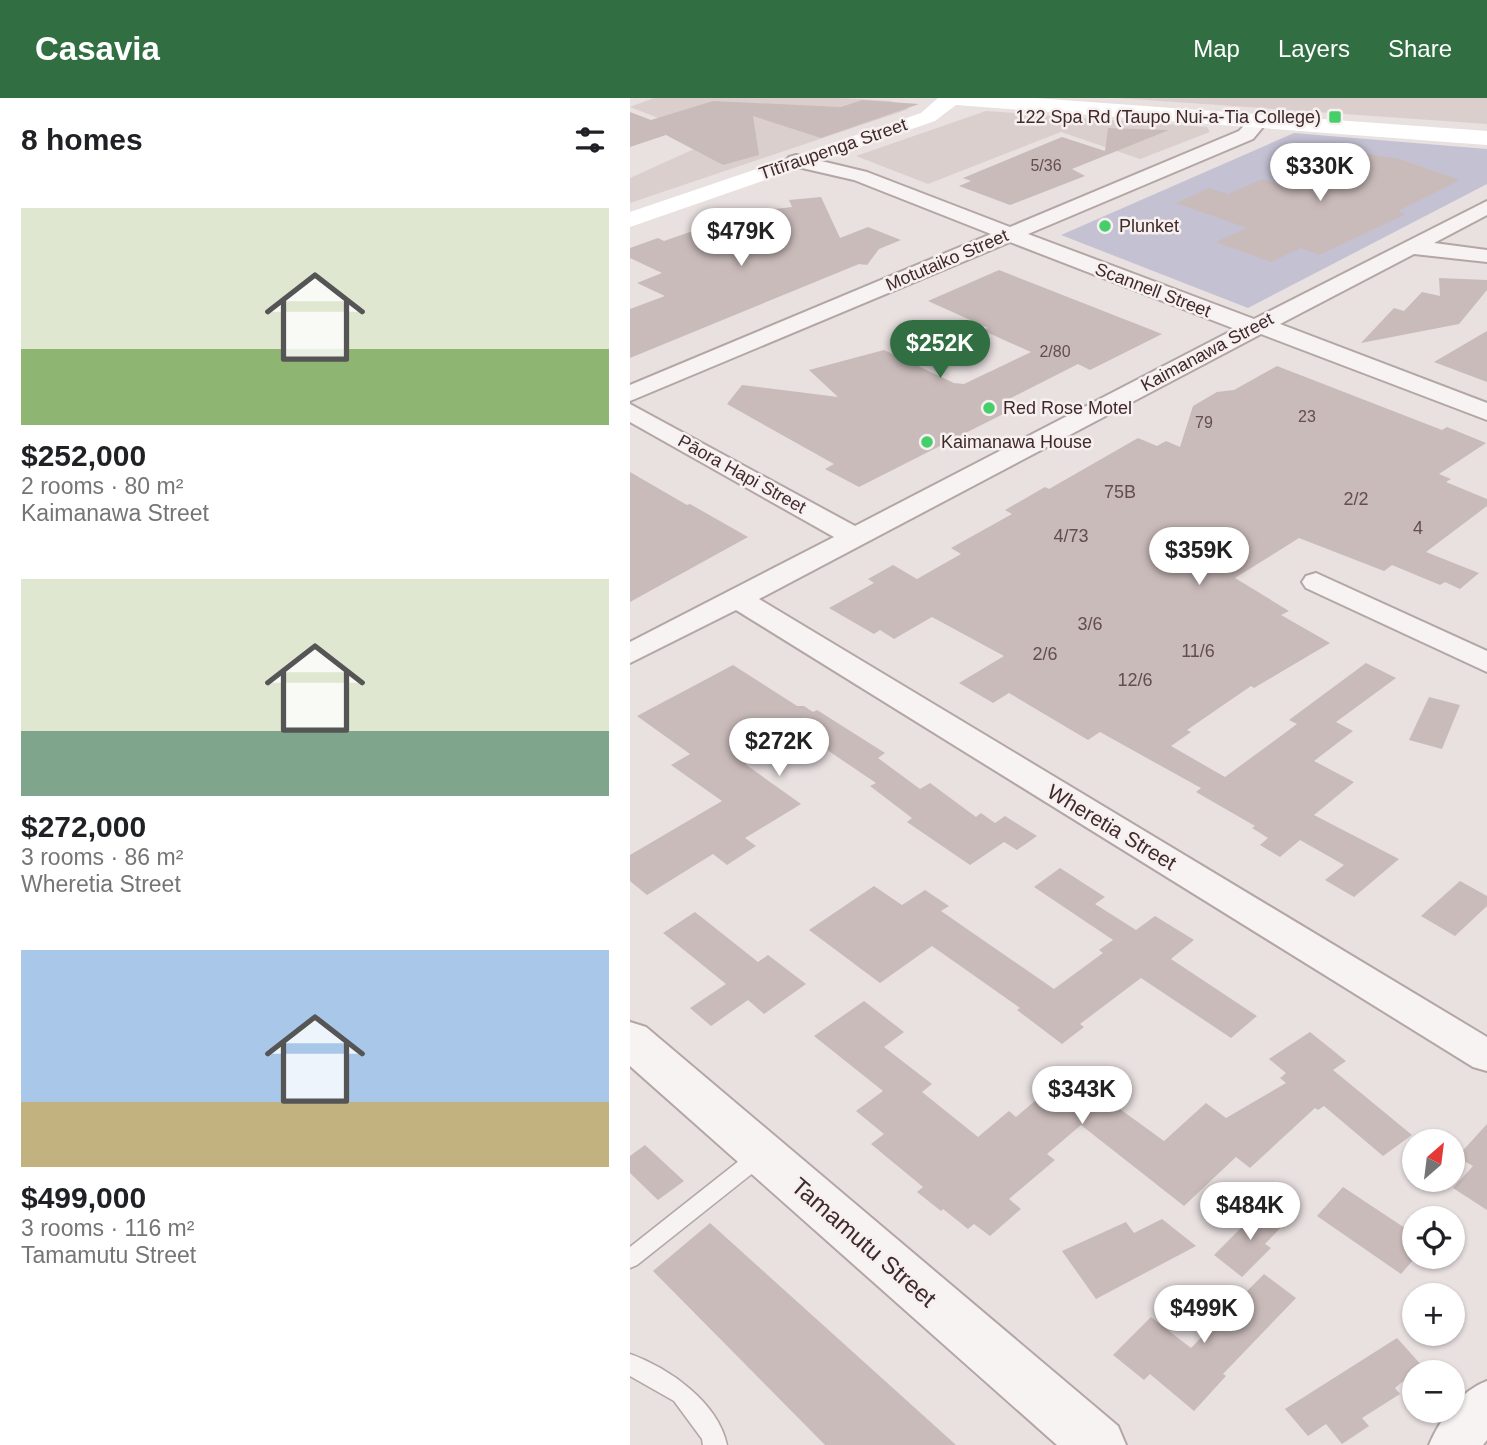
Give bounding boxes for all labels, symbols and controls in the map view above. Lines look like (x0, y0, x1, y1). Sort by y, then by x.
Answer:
text: Casavia (35, 30, 160, 67)
text: Map (1193, 35, 1240, 62)
text: Layers (1278, 35, 1350, 62)
text: Share (1388, 35, 1452, 62)
place label: 122 Spa Rd (Taupo Nui-a-Tia College) (1016, 107, 1321, 127)
marker: 122 Spa Rd (Taupo Nui-a-Tia College) (1327, 109, 1343, 125)
street label: Tītīraupenga Street (756, 114, 910, 184)
icon: filters (571, 121, 609, 159)
text: 8 homes (21, 123, 143, 156)
pin: $330K (1271, 144, 1369, 203)
text: $330K (1286, 153, 1354, 179)
house number: 5/36 (1030, 157, 1062, 174)
pin: $479K (692, 208, 790, 268)
place label: Plunket (1119, 216, 1179, 236)
text: $479K (707, 218, 775, 244)
marker: Plunket (1097, 218, 1113, 234)
street label: Motutaiko Street (883, 225, 1011, 295)
icon: home (252, 254, 378, 380)
street label: Scannell Street (1092, 259, 1214, 321)
street label: Kaimanawa Street (1137, 309, 1277, 395)
pin: $252K (891, 320, 989, 380)
text: $252K (906, 330, 974, 356)
house number: 2/80 (1039, 343, 1071, 360)
place label: Red Rose Motel (1003, 398, 1132, 418)
marker: Red Rose Motel (981, 400, 997, 416)
house number: 23 (1298, 408, 1316, 425)
house number: 79 (1195, 414, 1213, 431)
street label: Pāora Hapi Street (675, 431, 809, 517)
place label: Kaimanawa House (941, 432, 1092, 452)
marker: Kaimanawa House (919, 434, 935, 450)
text: $252,000 (21, 439, 146, 472)
text: 2 rooms · 80 m² (21, 473, 183, 499)
house number: 75B (1104, 482, 1136, 502)
house number: 2/2 (1343, 489, 1369, 509)
text: Kaimanawa Street (21, 500, 209, 526)
house number: 4 (1413, 518, 1423, 538)
house number: 4/73 (1053, 526, 1089, 546)
pin: $359K (1150, 528, 1248, 587)
text: $359K (1165, 537, 1233, 563)
house number: 3/6 (1077, 614, 1103, 634)
icon: home (252, 625, 378, 751)
house number: 11/6 (1181, 641, 1215, 661)
house number: 2/6 (1032, 644, 1058, 664)
house number: 12/6 (1117, 670, 1153, 690)
pin: $272K (730, 718, 828, 778)
text: $272K (745, 728, 813, 754)
street label: Wheretia Street (1044, 780, 1181, 875)
text: $272,000 (21, 810, 146, 843)
text: 3 rooms · 86 m² (21, 844, 183, 870)
text: Wheretia Street (21, 871, 181, 897)
icon: home (252, 996, 378, 1122)
pin: $343K (1033, 1066, 1131, 1126)
text: $343K (1048, 1076, 1116, 1102)
north arrow (1402, 1129, 1465, 1192)
map controls (1402, 1129, 1465, 1423)
street label: Tamamutu Street (786, 1172, 942, 1312)
text: $499,000 (21, 1181, 146, 1214)
pin: $484K (1201, 1182, 1299, 1242)
text: $484K (1216, 1192, 1284, 1218)
button: locate (1402, 1206, 1465, 1269)
text: 3 rooms · 116 m² (21, 1215, 194, 1241)
text: Tamamutu Street (21, 1242, 196, 1268)
button: + (1402, 1283, 1465, 1346)
pin: $499K (1155, 1286, 1253, 1345)
text: $499K (1170, 1295, 1238, 1321)
button: − (1402, 1360, 1465, 1423)

